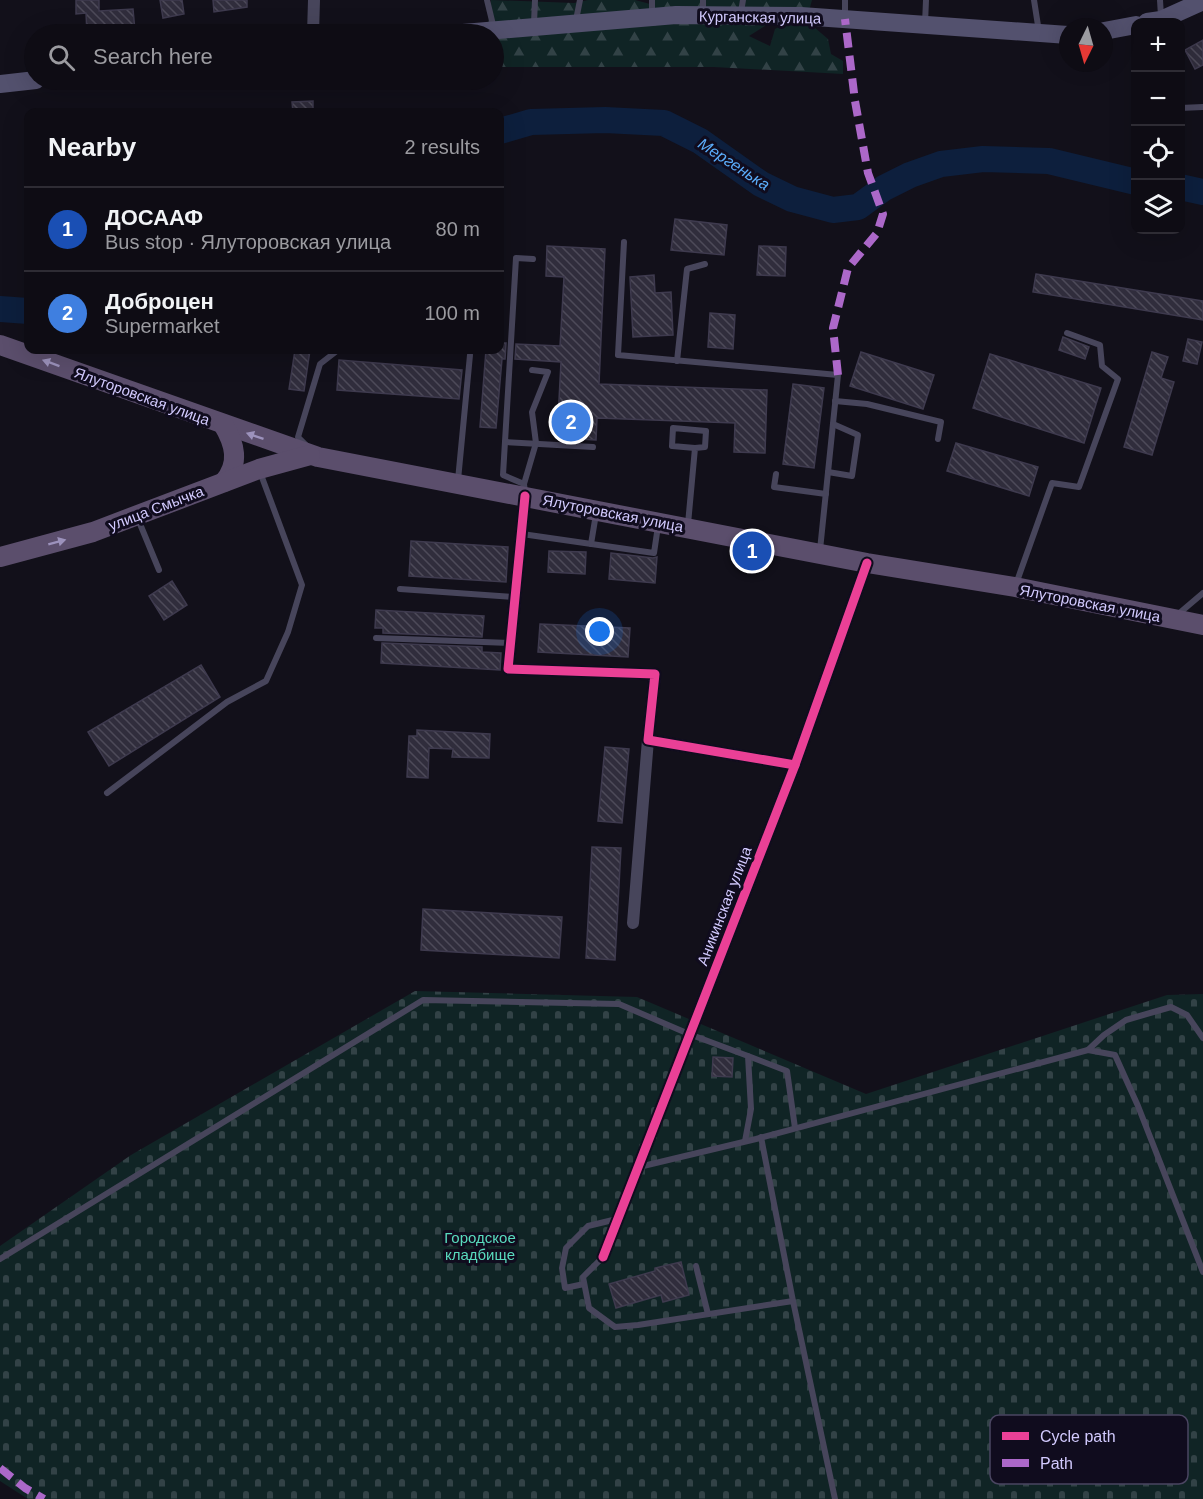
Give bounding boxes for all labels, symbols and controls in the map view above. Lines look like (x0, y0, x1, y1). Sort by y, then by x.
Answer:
street label: Курганская улица (699, 7, 822, 27)
north arrow (1059, 18, 1113, 72)
map controls (1131, 18, 1185, 234)
button: + (1131, 18, 1185, 72)
search box (24, 24, 504, 90)
icon: search (45, 41, 78, 74)
text: Search here (93, 44, 213, 69)
button: − (1131, 72, 1185, 126)
button: locate (1131, 126, 1185, 180)
text: Nearby (48, 132, 136, 162)
water label: Мергенька (695, 135, 773, 193)
text: 2 results (404, 136, 480, 158)
button: layers (1131, 180, 1185, 234)
text: ДОСААФ (105, 205, 203, 230)
text: 1 (62, 218, 73, 240)
text: 80 m (436, 218, 480, 240)
text: Bus stop · Ялуторовская улица (105, 231, 391, 253)
text: Доброцен (105, 289, 214, 314)
text: 2 (62, 302, 73, 324)
text: 100 m (424, 302, 480, 324)
text: Supermarket (105, 315, 220, 337)
one-way arrow (42, 358, 60, 368)
street label: Ялуторовская улица (72, 364, 213, 429)
pin: 2 (552, 400, 590, 444)
one-way arrow (246, 430, 264, 440)
street label: улица Смычка (106, 482, 207, 534)
street label: Ялуторовская улица (541, 491, 685, 535)
pin: 1 (732, 528, 771, 574)
one-way arrow (48, 537, 66, 546)
street label: Ялуторовская улица (1018, 581, 1162, 625)
your location (585, 617, 614, 646)
street label: Аникинская улица (693, 843, 755, 968)
park label: Городское кладбище (444, 1229, 516, 1263)
legend (990, 1415, 1188, 1484)
text: Cycle path (1040, 1428, 1116, 1445)
text: Path (1040, 1455, 1073, 1472)

